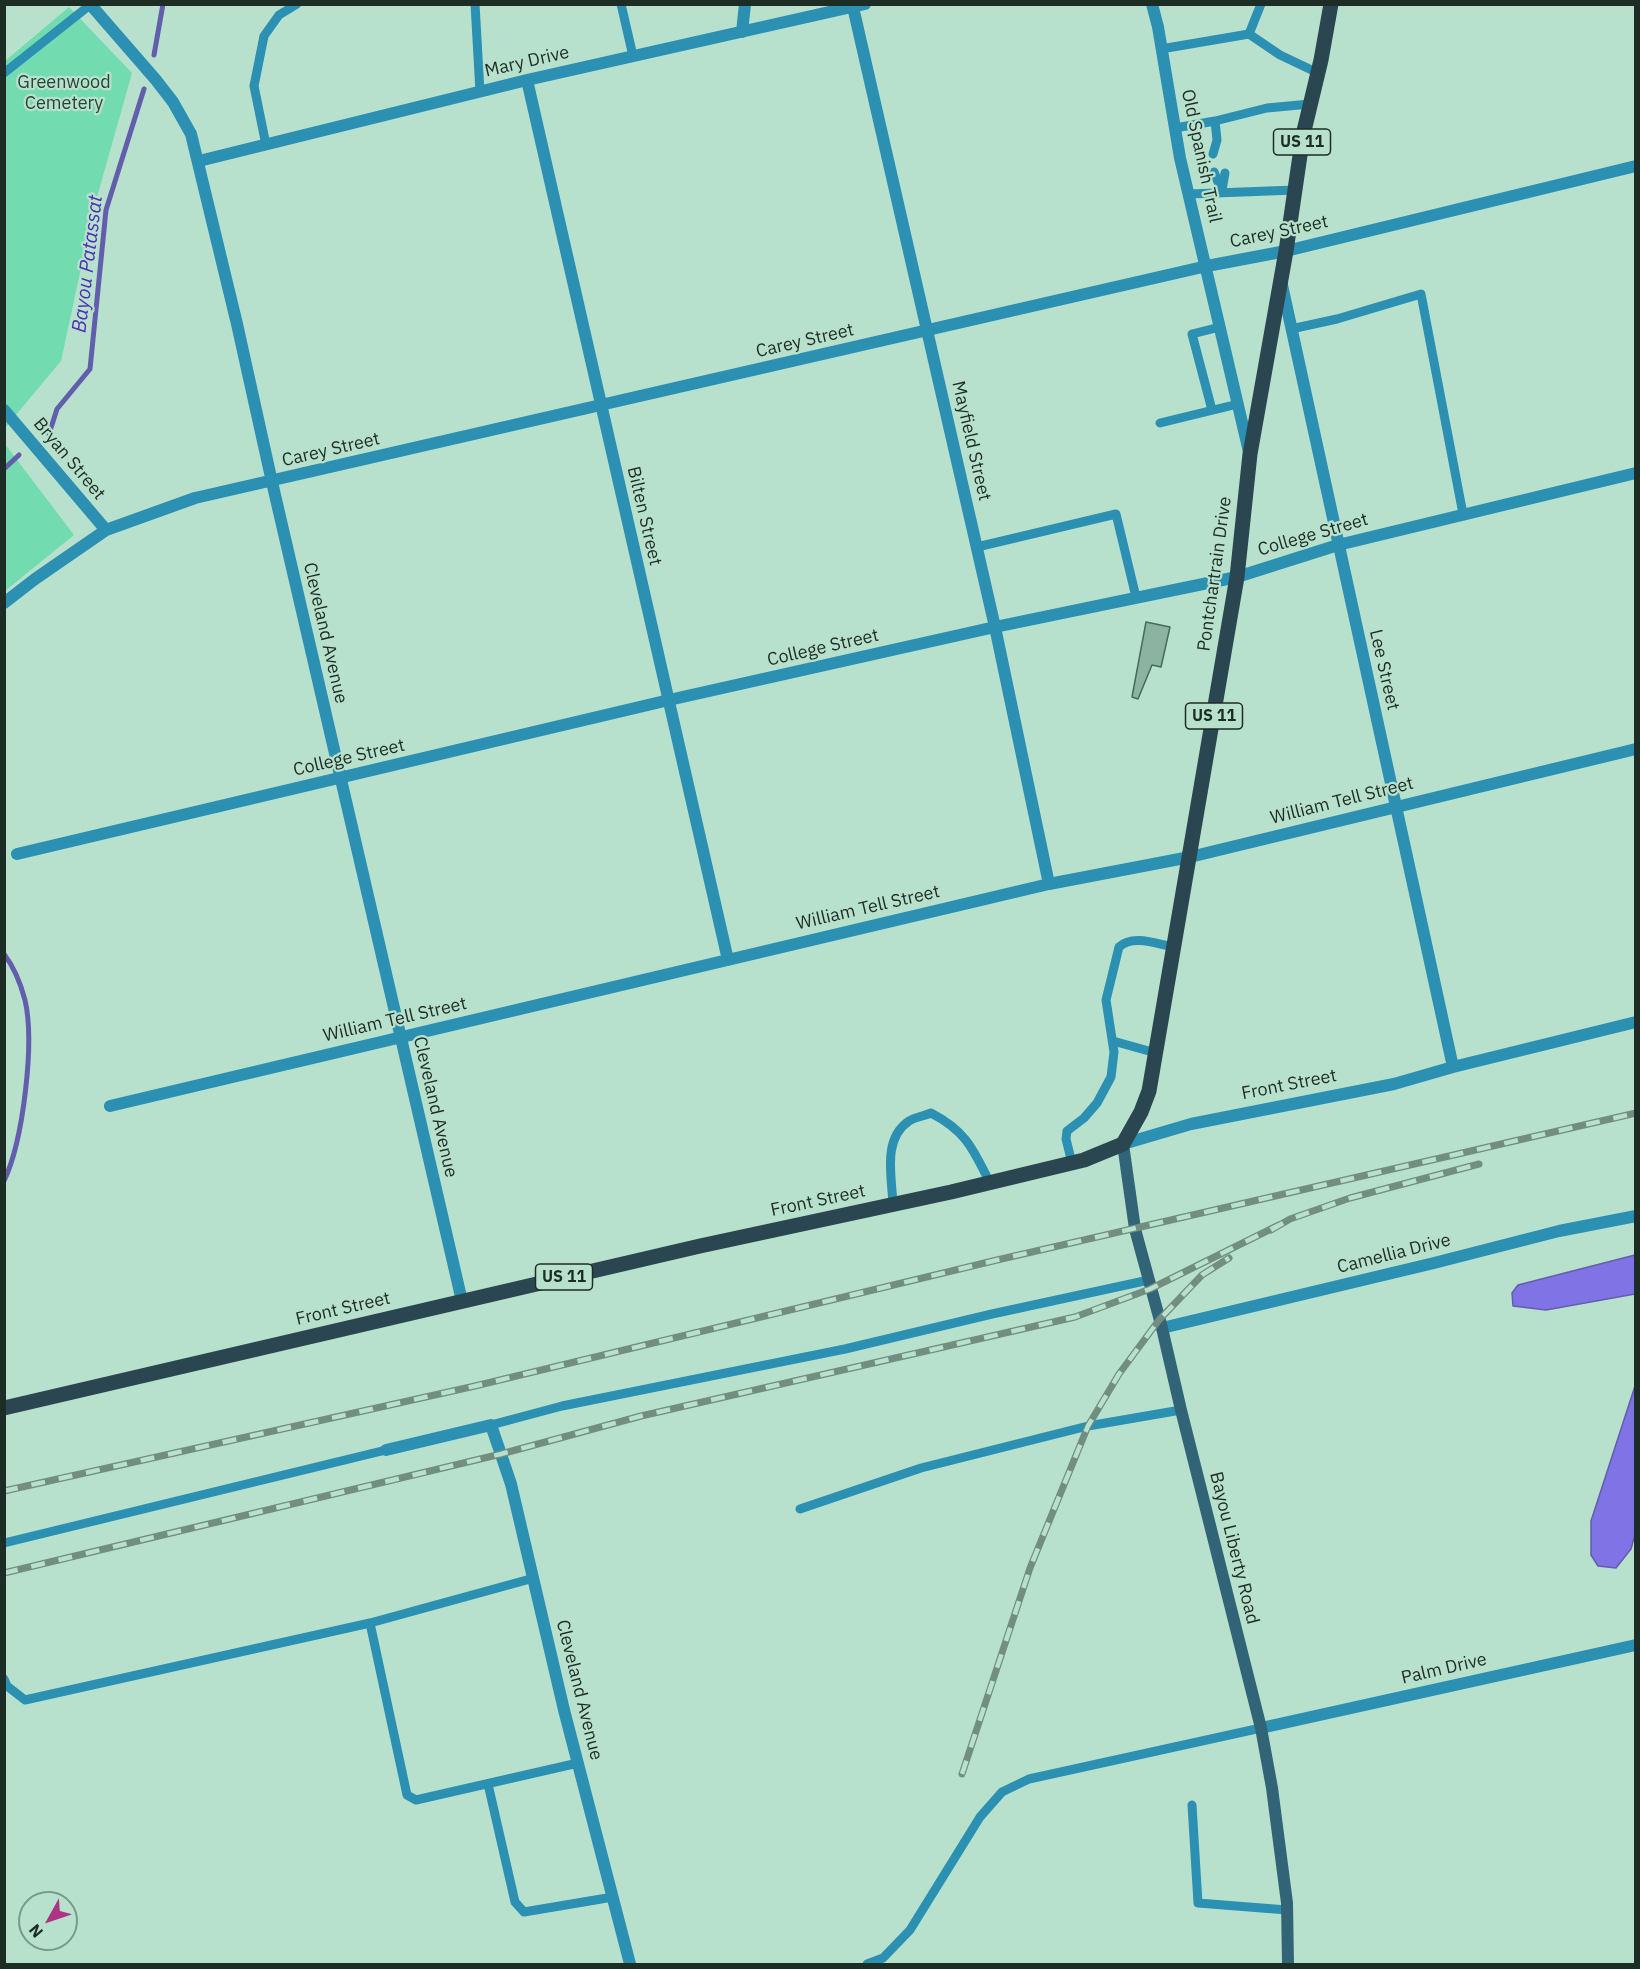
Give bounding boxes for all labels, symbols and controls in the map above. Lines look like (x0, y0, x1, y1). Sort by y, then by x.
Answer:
street label: Mary Drive (483, 42, 571, 82)
park label: Greenwood Cemetery (17, 72, 111, 115)
street label: Old Spanish Trail (1176, 87, 1226, 225)
road number: US 11 (1274, 129, 1330, 155)
water label: Bayou Patassat (68, 194, 108, 334)
street label: Carey Street (1228, 211, 1330, 253)
street label: Carey Street (754, 319, 856, 363)
street label: Mayfield Street (947, 379, 995, 503)
street label: Bryan Street (28, 413, 110, 505)
street label: Carey Street (280, 428, 382, 472)
street label: Bilten Street (622, 464, 666, 568)
street label: Pontchartrain Drive (1193, 495, 1237, 653)
street label: College Street (1255, 509, 1371, 561)
street label: Cleveland Avenue (298, 560, 352, 706)
street label: College Street (765, 625, 881, 671)
street label: Lee Street (1364, 628, 1404, 712)
road number: US 11 (1186, 703, 1242, 729)
street label: College Street (291, 735, 407, 781)
street label: William Tell Street (1268, 773, 1416, 829)
street label: William Tell Street (794, 881, 942, 935)
street label: William Tell Street (321, 993, 469, 1047)
street label: Cleveland Avenue (408, 1034, 462, 1180)
street label: Front Street (1240, 1065, 1338, 1105)
street label: Front Street (769, 1180, 867, 1222)
street label: Camellia Drive (1335, 1229, 1453, 1279)
road number: US 11 (536, 1264, 592, 1290)
street label: Front Street (294, 1288, 392, 1330)
street label: Bayou Liberty Road (1205, 1470, 1263, 1626)
street label: Cleveland Avenue (551, 1618, 607, 1762)
street label: Palm Drive (1399, 1649, 1489, 1689)
north arrow (18, 1891, 78, 1951)
text: N (24, 1920, 47, 1942)

